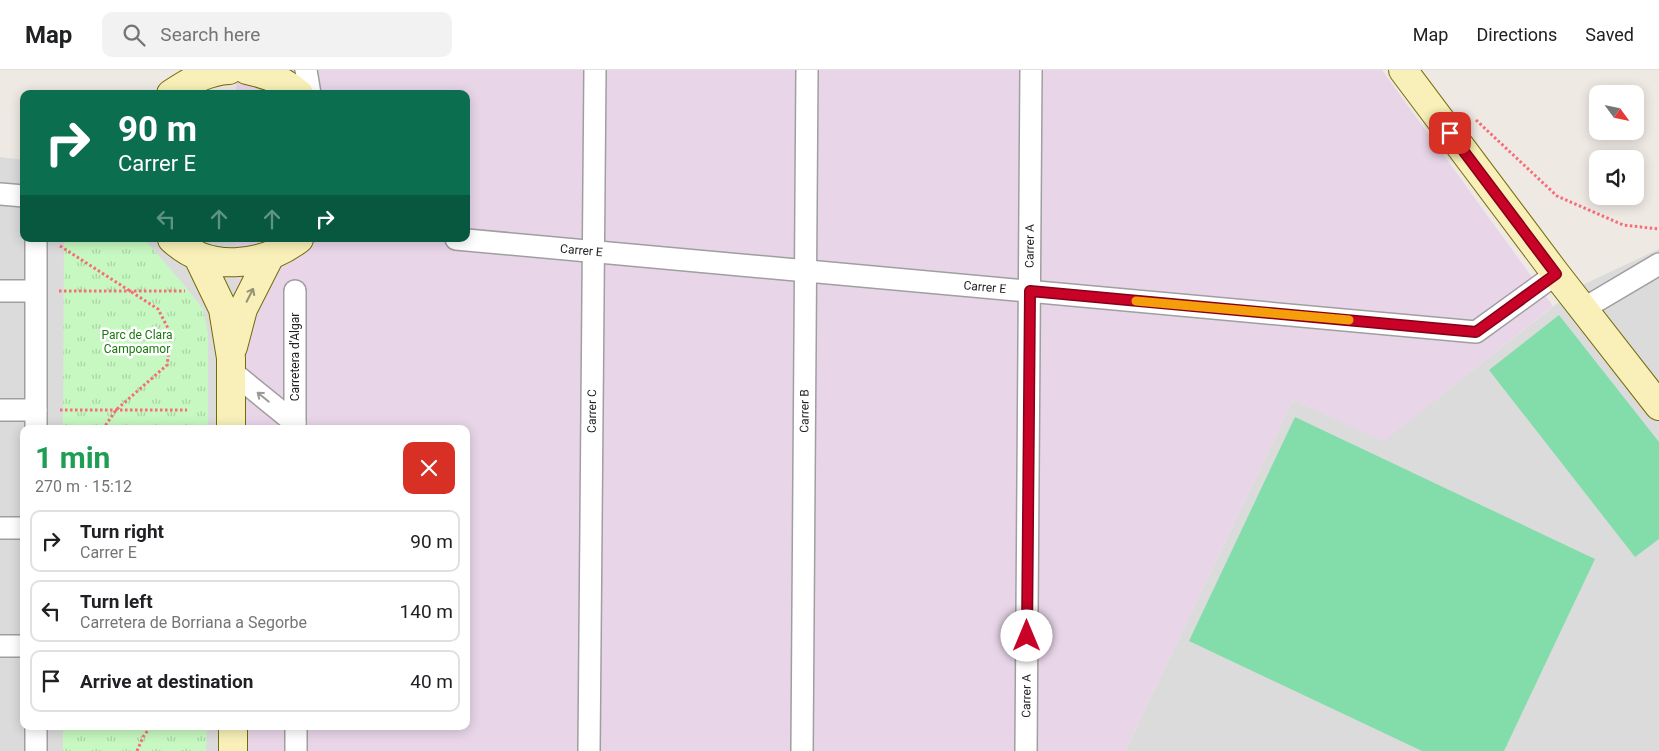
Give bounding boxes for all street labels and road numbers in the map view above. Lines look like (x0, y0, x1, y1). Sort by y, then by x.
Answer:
street label: Carrer A (1023, 224, 1037, 268)
street label: Carrer E (560, 242, 604, 259)
street label: Carrer E (963, 278, 1007, 296)
street label: Carretera d'Algar (288, 313, 302, 401)
street label: Carrer C (585, 389, 599, 433)
street label: Carrer B (797, 389, 812, 433)
street label: Carrer A (1019, 674, 1034, 718)

